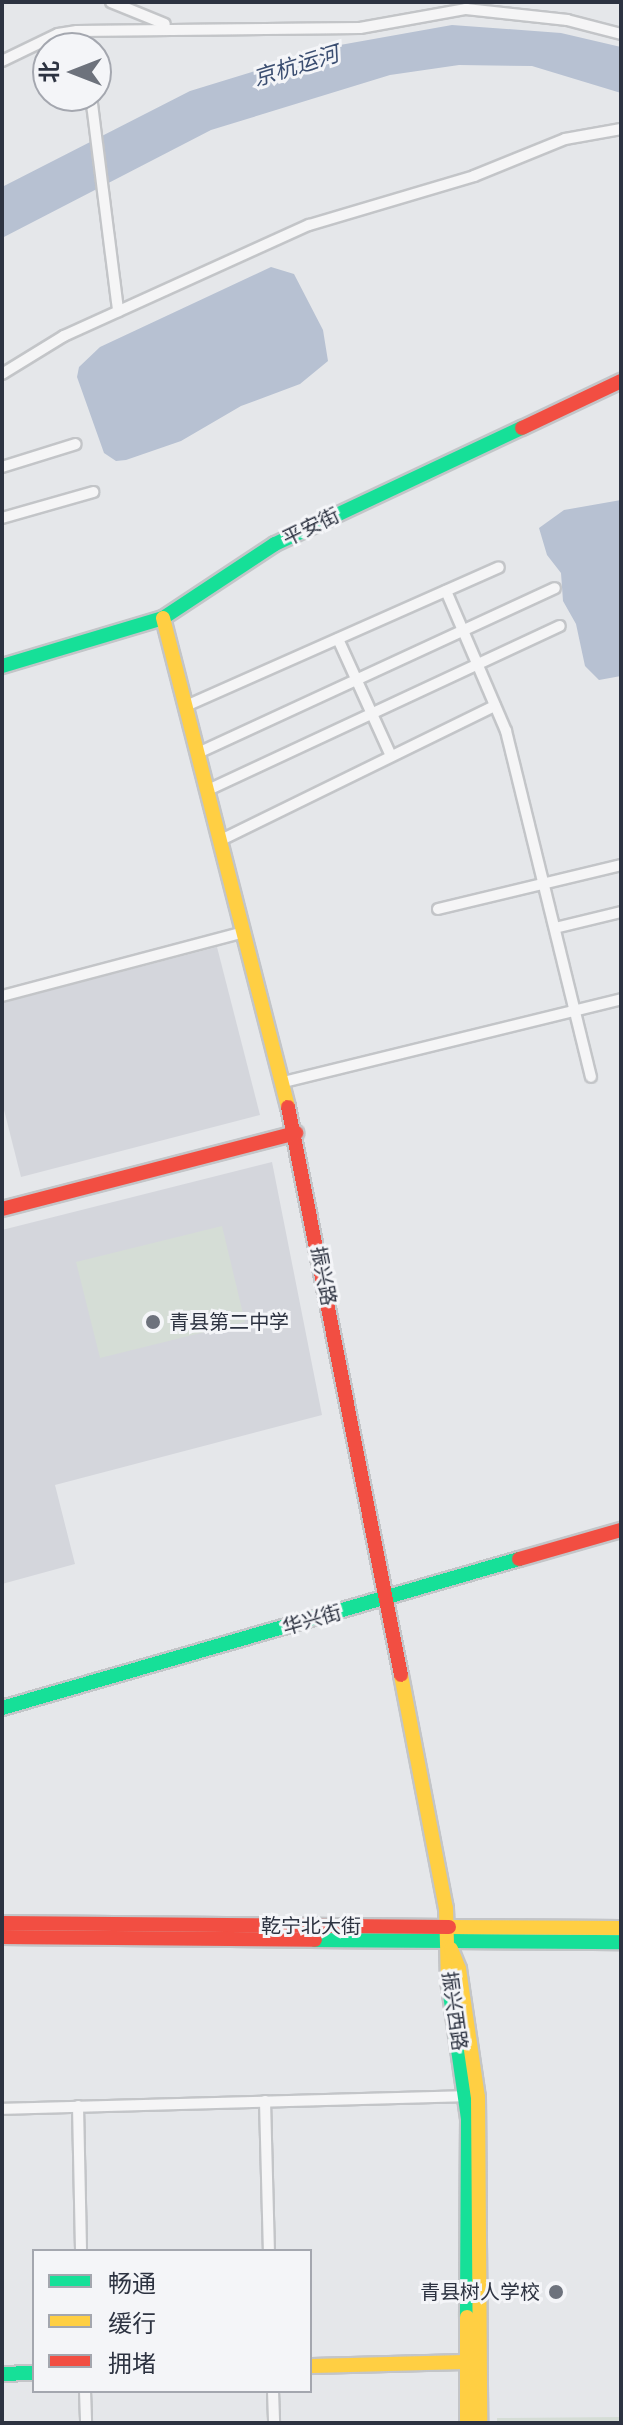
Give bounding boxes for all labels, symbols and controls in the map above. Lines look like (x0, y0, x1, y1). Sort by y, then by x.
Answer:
north arrow (32, 32, 112, 112)
water label: 京杭运河 (250, 41, 342, 91)
text: 北 (36, 61, 63, 83)
street label: 平安街 (279, 503, 343, 551)
street label: 振兴路 (305, 1244, 341, 1308)
place label: 青县第二中学 (169, 1310, 289, 1334)
marker: 青县第二中学 (144, 1313, 162, 1331)
street label: 华兴街 (280, 1600, 344, 1640)
street label: 乾宁北大街 (261, 1914, 361, 1938)
street label: 振兴西路 (437, 1970, 471, 2052)
legend (32, 2249, 312, 2393)
text: 畅通 (108, 2269, 156, 2298)
place label: 青县树人学校 (420, 2280, 540, 2304)
marker: 青县树人学校 (547, 2283, 565, 2301)
text: 缓行 (108, 2309, 156, 2338)
text: 拥堵 (108, 2349, 156, 2378)

